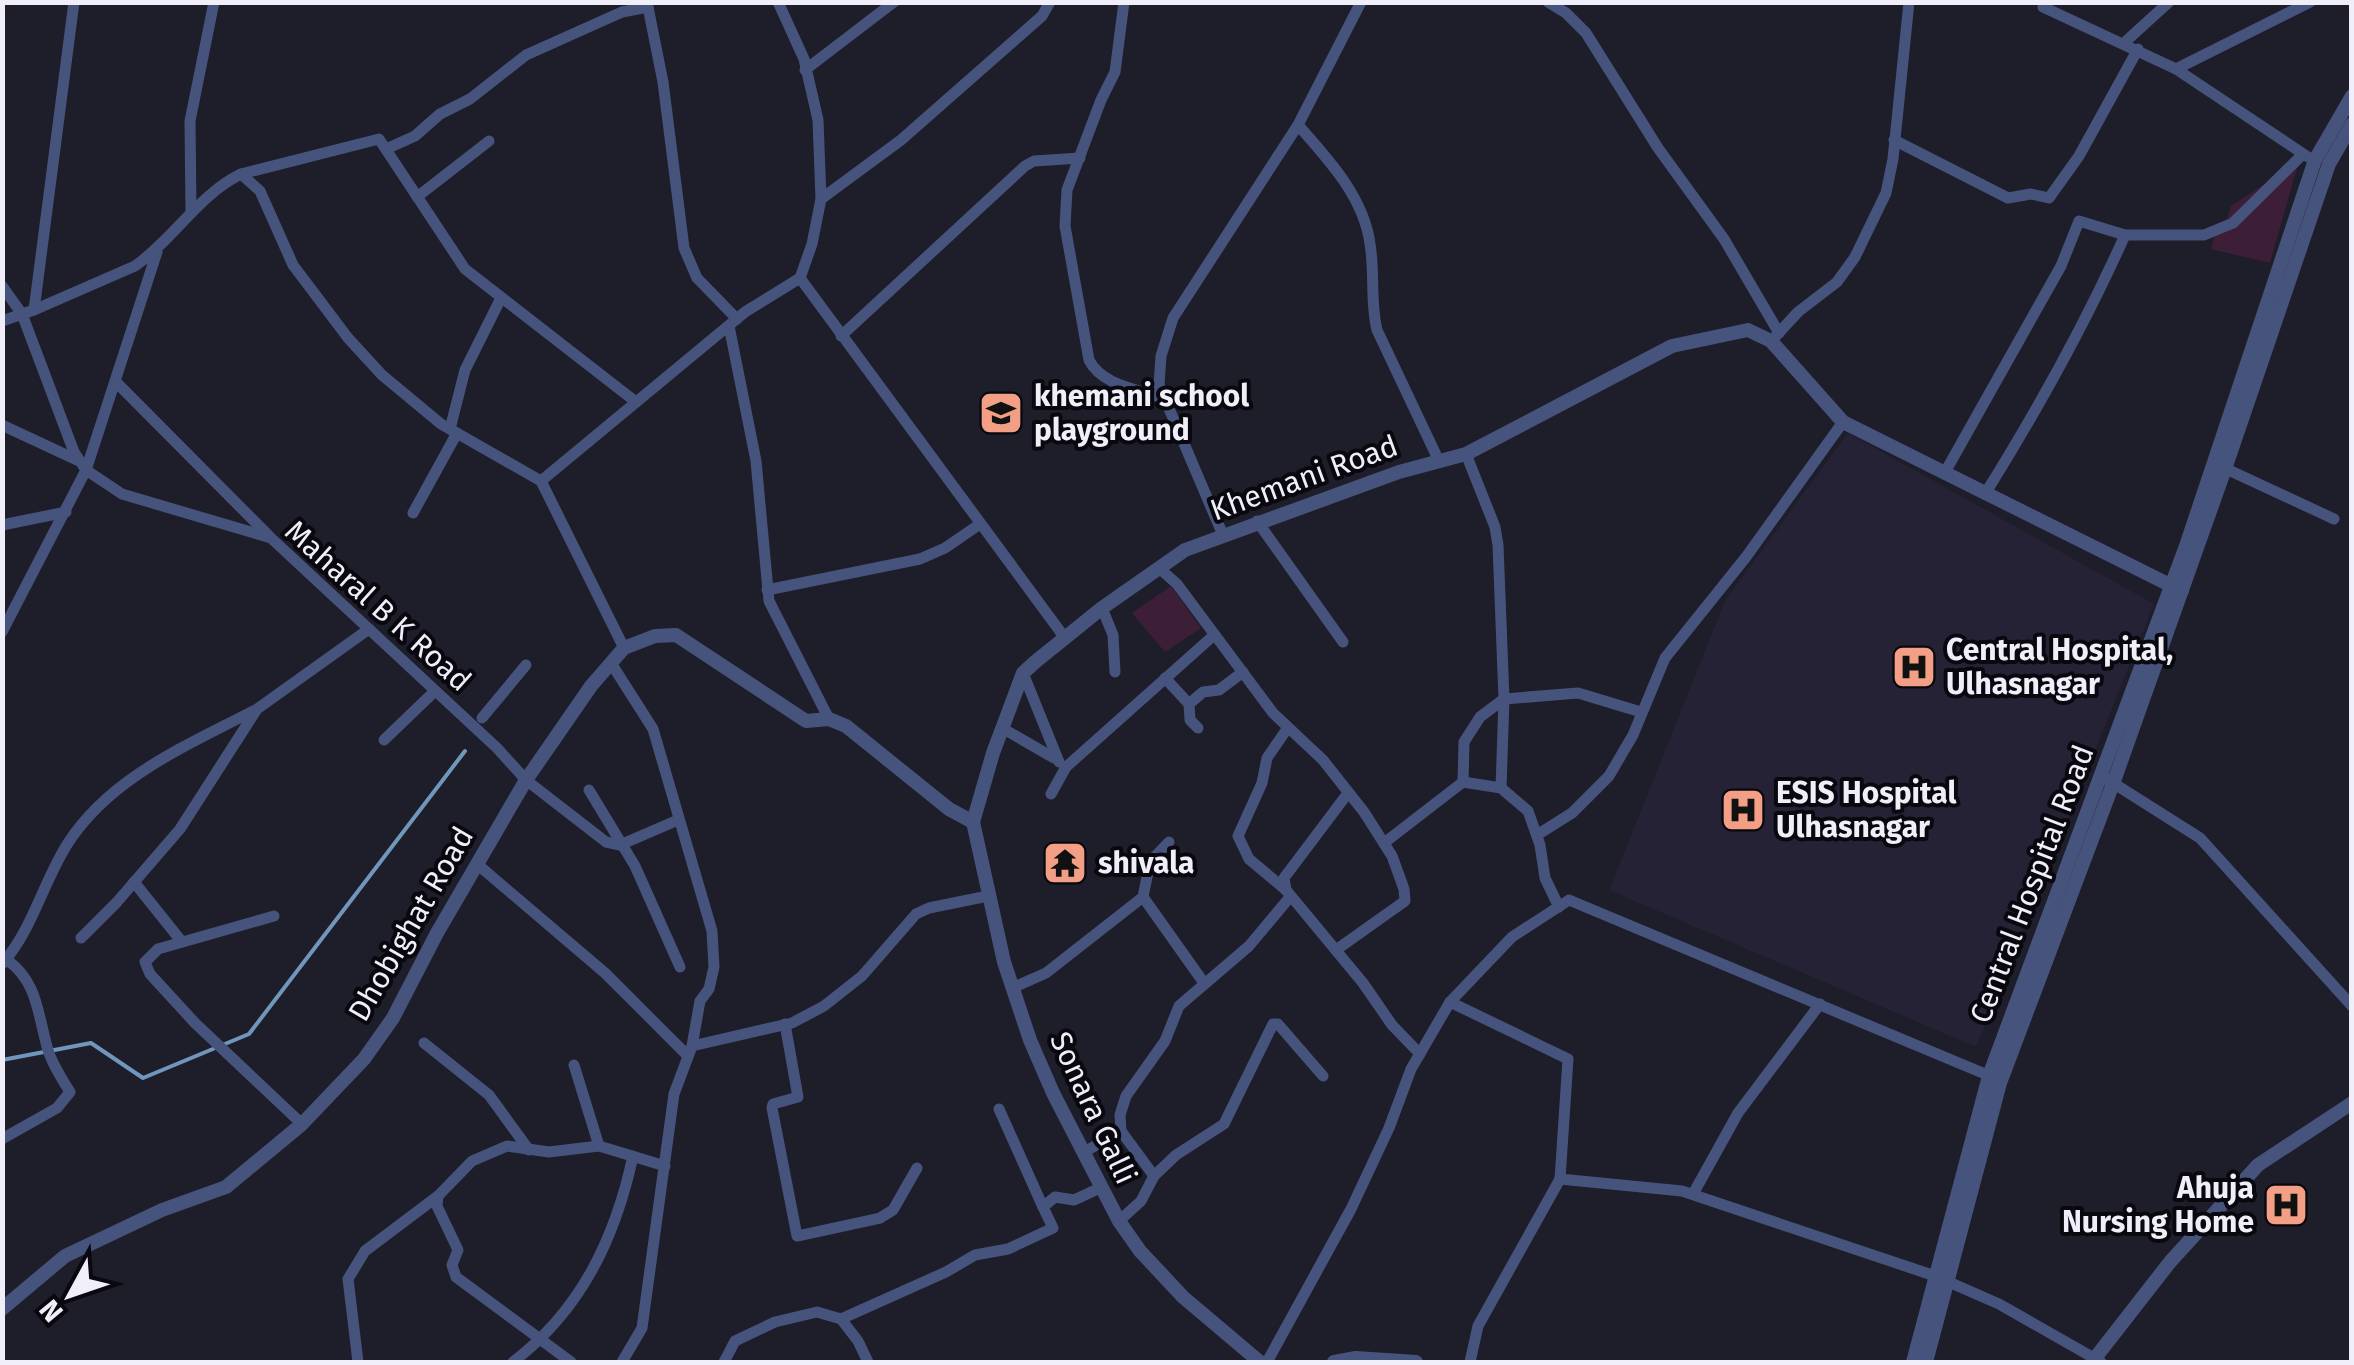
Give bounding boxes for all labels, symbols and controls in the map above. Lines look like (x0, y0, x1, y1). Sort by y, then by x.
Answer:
place label: khemani school playground (1034, 378, 1249, 448)
school or university icon: khemani school playground (978, 390, 1024, 436)
street label: Khemani Road (1205, 427, 1403, 529)
street label: Maharal B K Road (278, 513, 478, 699)
place label: Central Hospital, Ulhasnagar (1946, 632, 2173, 702)
hospital icon: Central Hospital, Ulhasnagar (1891, 644, 1937, 690)
street label: Central Hospital Road (1962, 740, 2102, 1028)
place label: ESIS Hospital Ulhasnagar (1776, 775, 1956, 845)
hospital icon: ESIS Hospital Ulhasnagar (1720, 787, 1766, 833)
street label: Dhobighat Road (341, 821, 481, 1027)
temple icon: shivala (1042, 840, 1088, 886)
place label: shivala (1098, 845, 1194, 881)
street label: Sonara Galli (1042, 1026, 1144, 1190)
place label: Ahuja Nursing Home (2062, 1170, 2254, 1240)
hospital icon: Ahuja Nursing Home (2263, 1182, 2309, 1228)
north arrow (20, 1245, 120, 1345)
text: N (33, 1293, 70, 1328)

